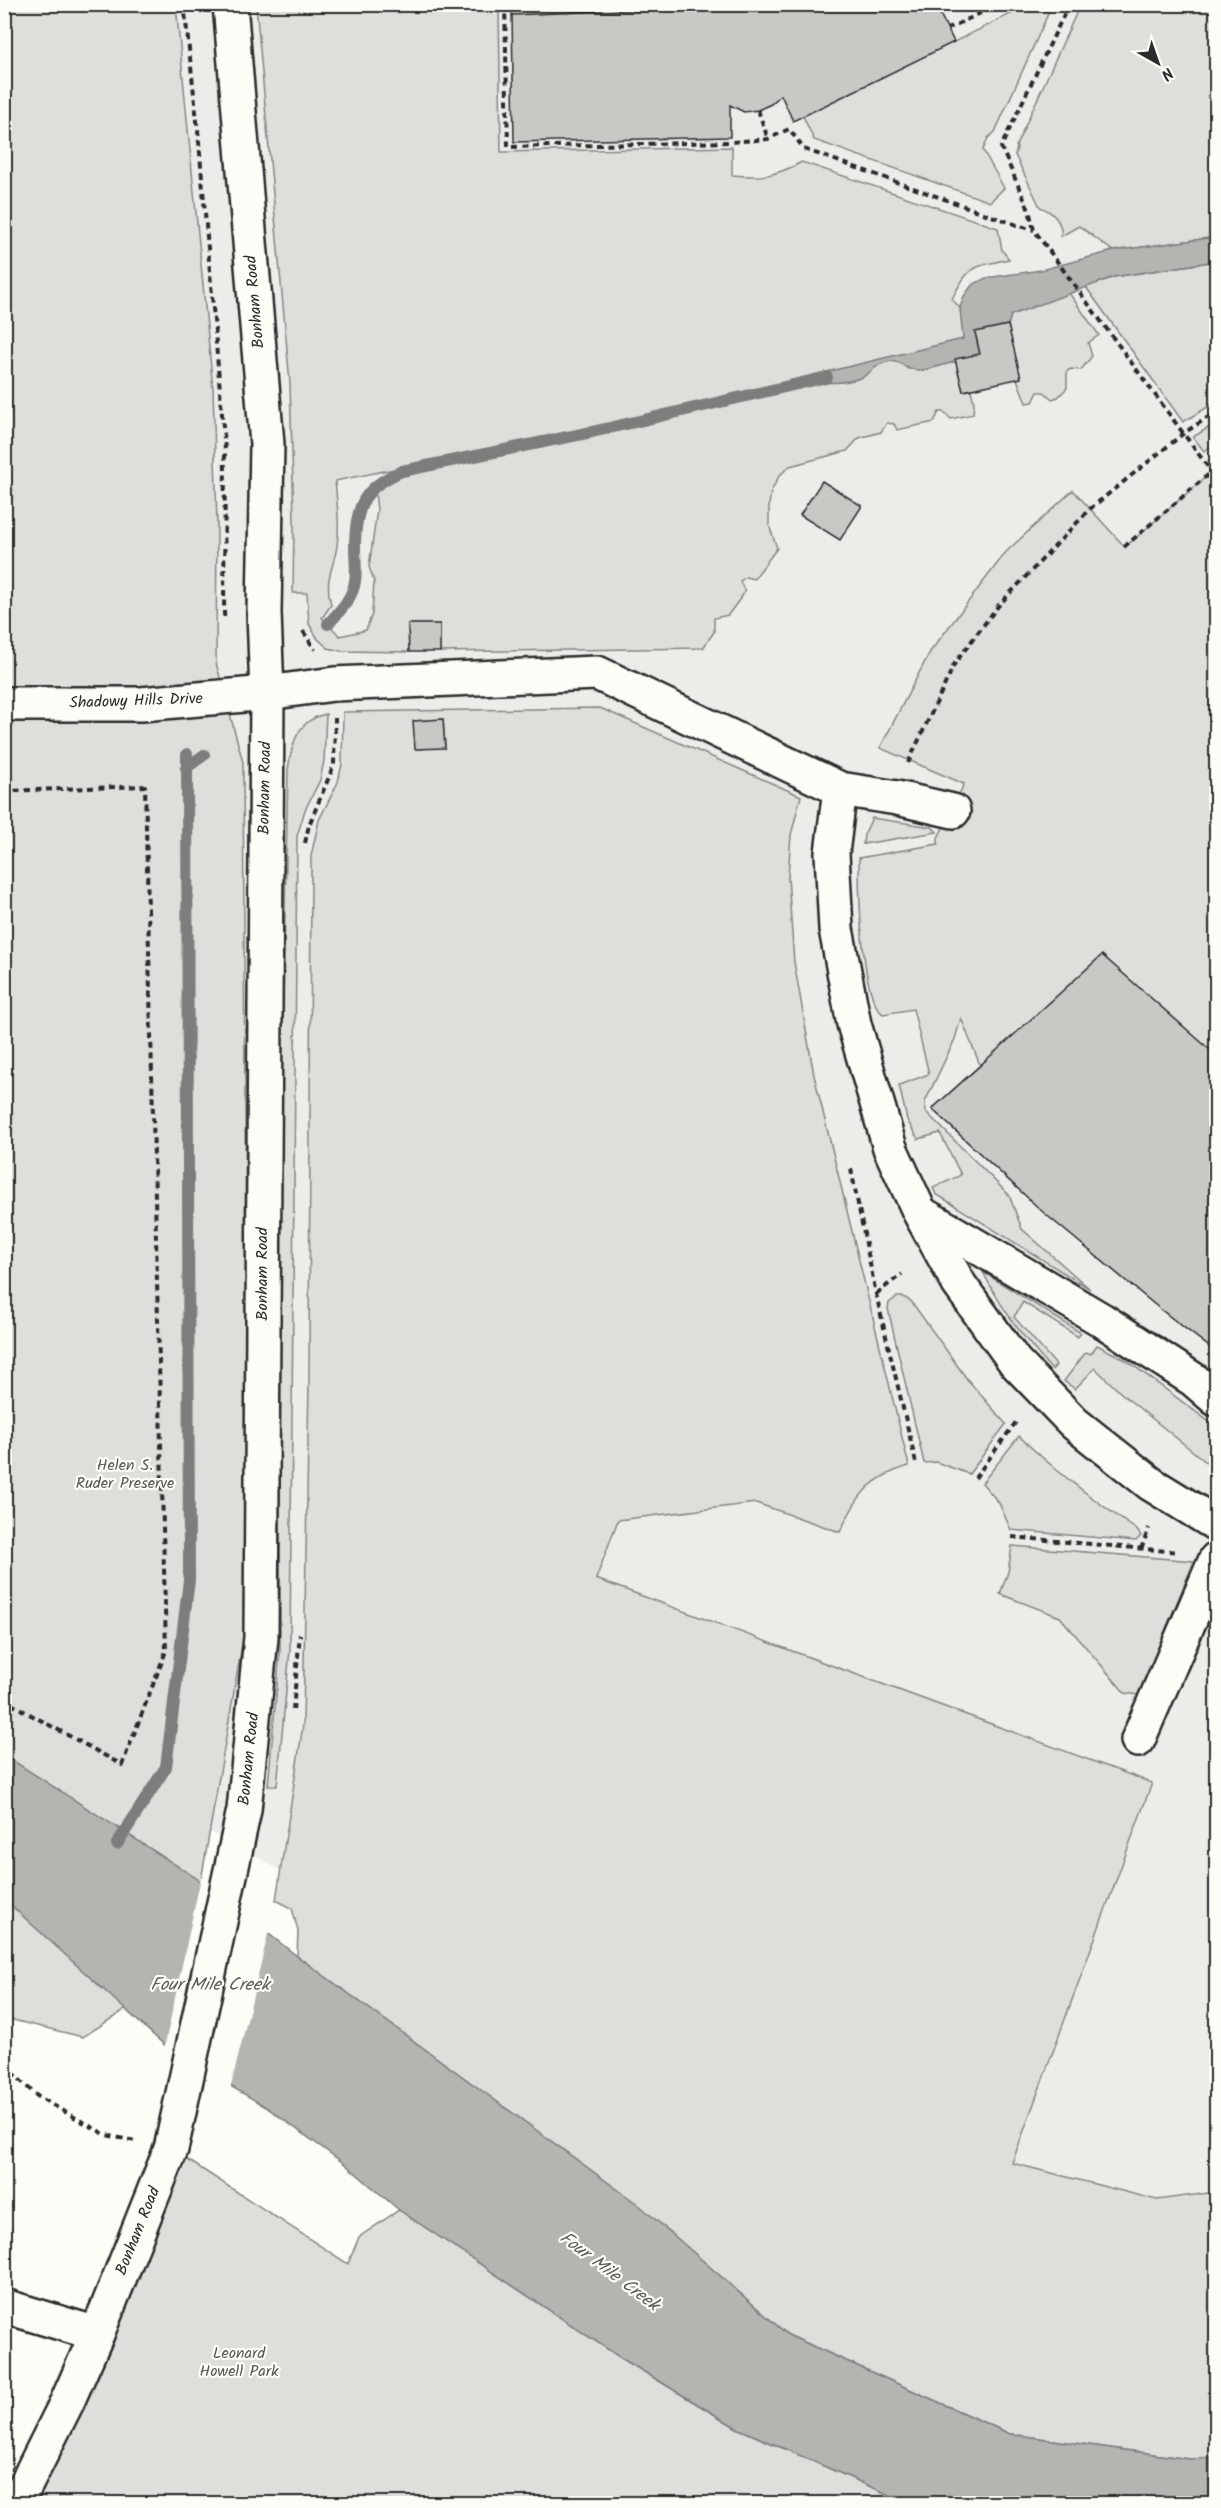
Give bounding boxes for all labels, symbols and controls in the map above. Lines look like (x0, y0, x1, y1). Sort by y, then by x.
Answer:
north arrow (1128, 33, 1188, 93)
text: N (1155, 61, 1179, 86)
street label: Bonham Road (238, 253, 272, 350)
street label: Shadowy Hills Drive (69, 686, 203, 716)
street label: Bonham Road (252, 740, 278, 835)
street label: Bonham Road (250, 1226, 275, 1321)
park label: Helen S. Ruder Preserve (76, 1453, 174, 1496)
street label: Bonham Road (232, 1710, 266, 1807)
water label: Four Mile Creek (151, 1971, 272, 2000)
street label: Bonham Road (109, 2182, 167, 2279)
water label: Four Mile Creek (553, 2225, 667, 2321)
park label: Leonard Howell Park (199, 2341, 279, 2384)

